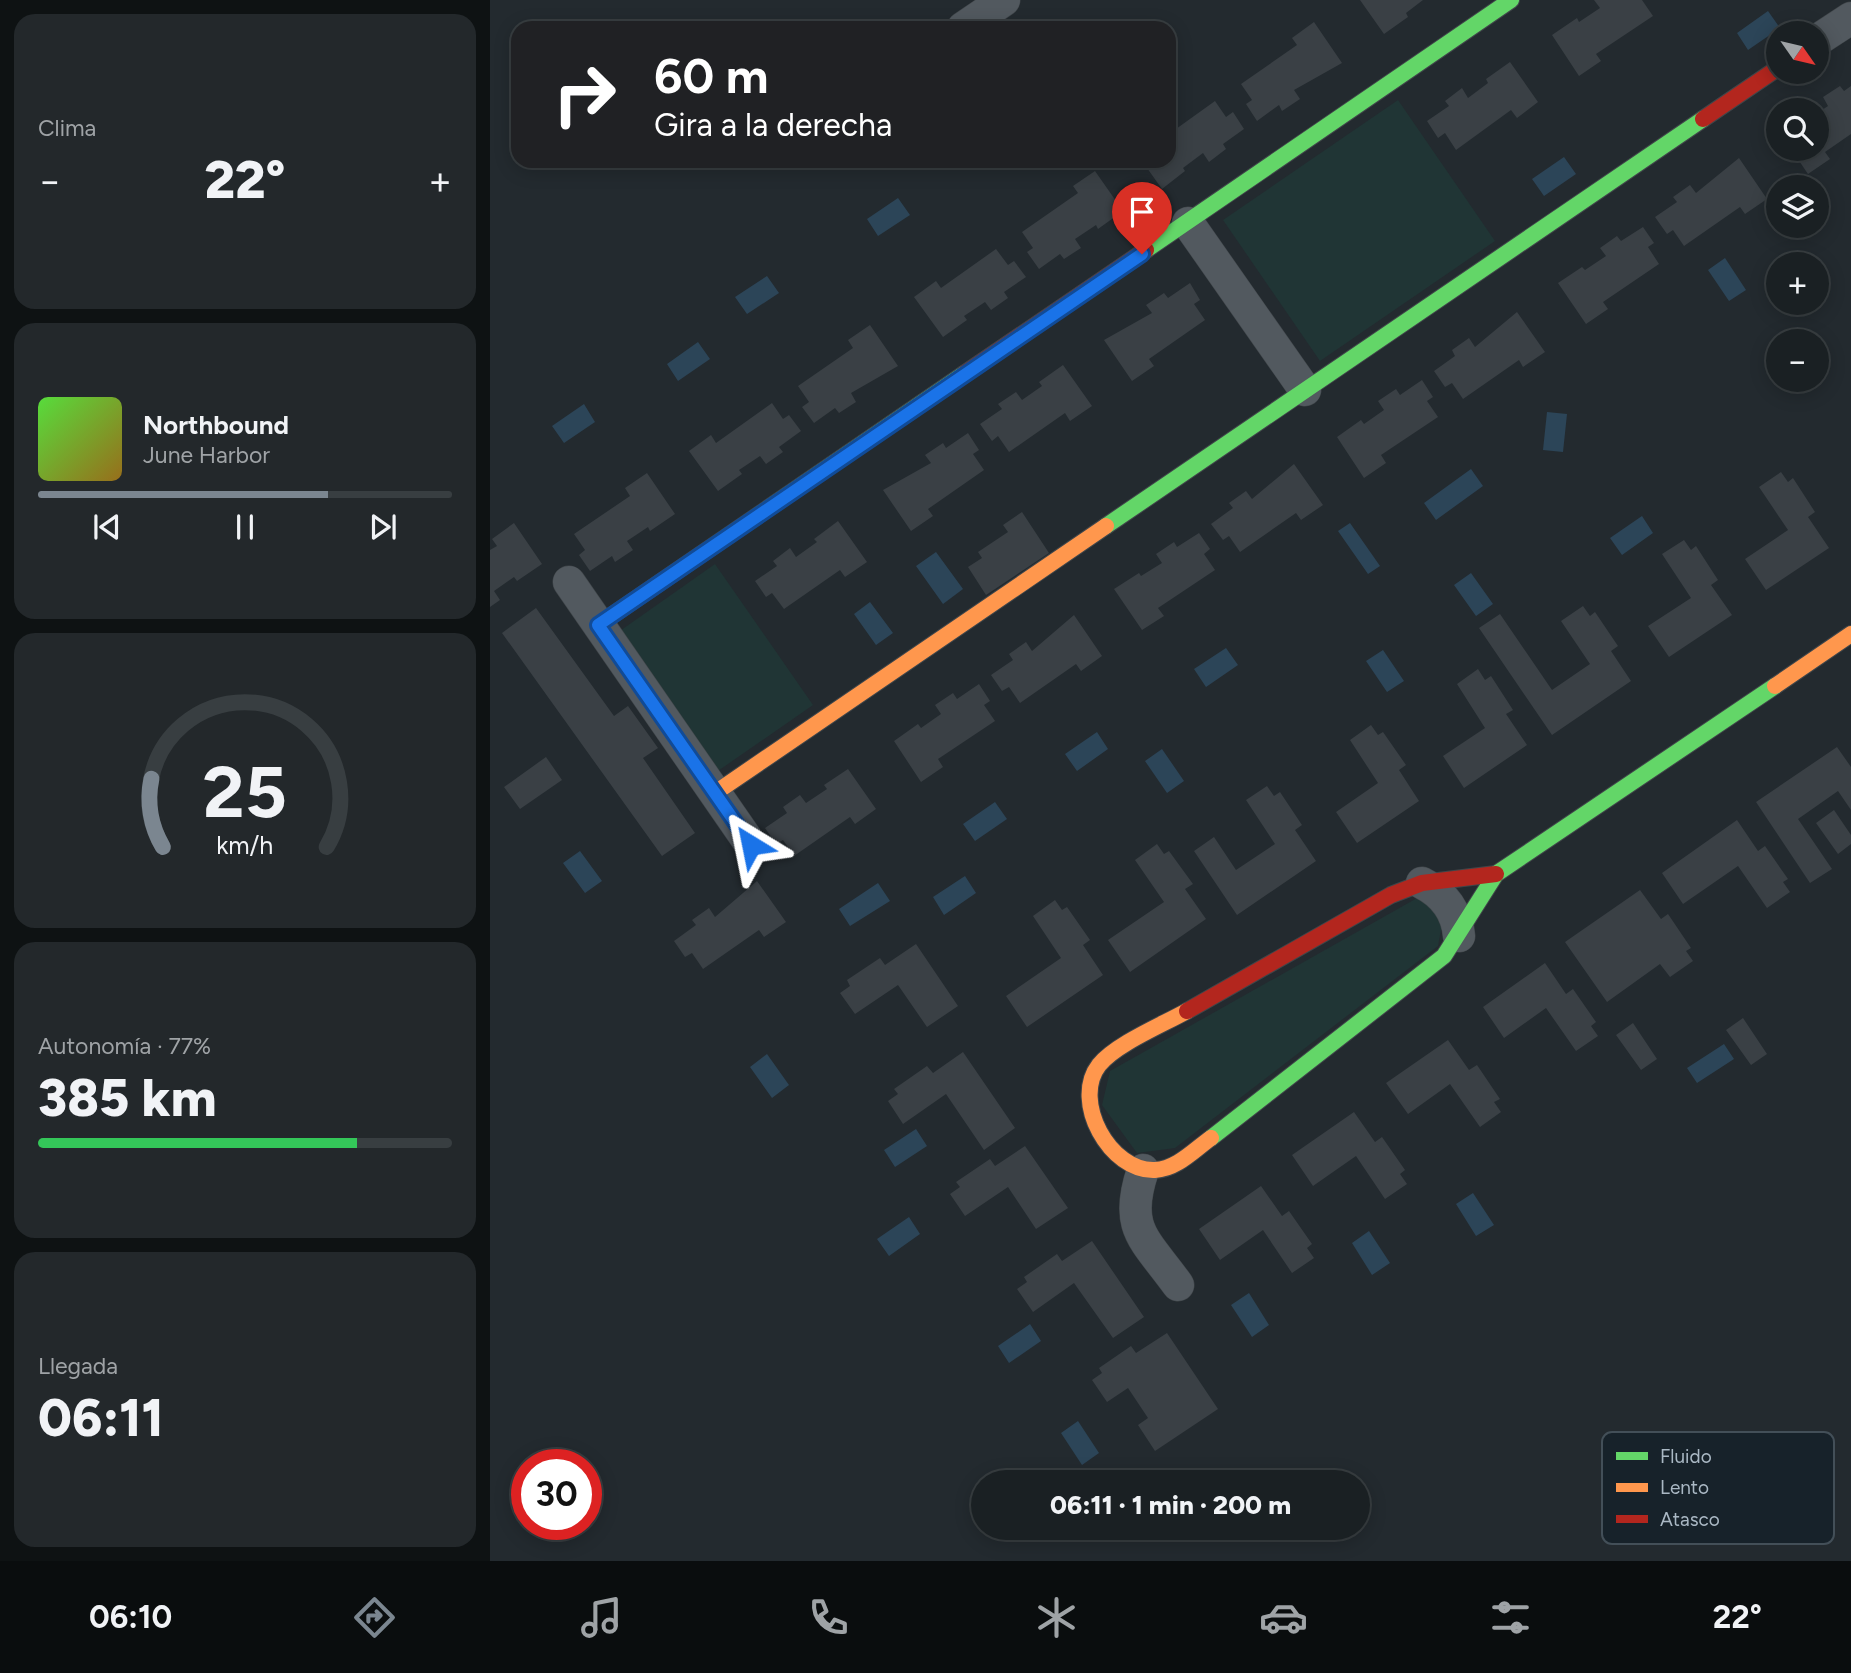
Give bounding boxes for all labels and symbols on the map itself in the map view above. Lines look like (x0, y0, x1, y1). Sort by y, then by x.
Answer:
north arrow (1766, 21, 1829, 84)
pin (1112, 182, 1172, 254)
position arrow (714, 808, 788, 882)
legend (1602, 1432, 1834, 1544)
text: Fluido (1660, 1445, 1712, 1468)
speed limit sign: 30 (511, 1449, 602, 1540)
text: Lento (1660, 1476, 1709, 1499)
text: Atasco (1660, 1508, 1720, 1531)

